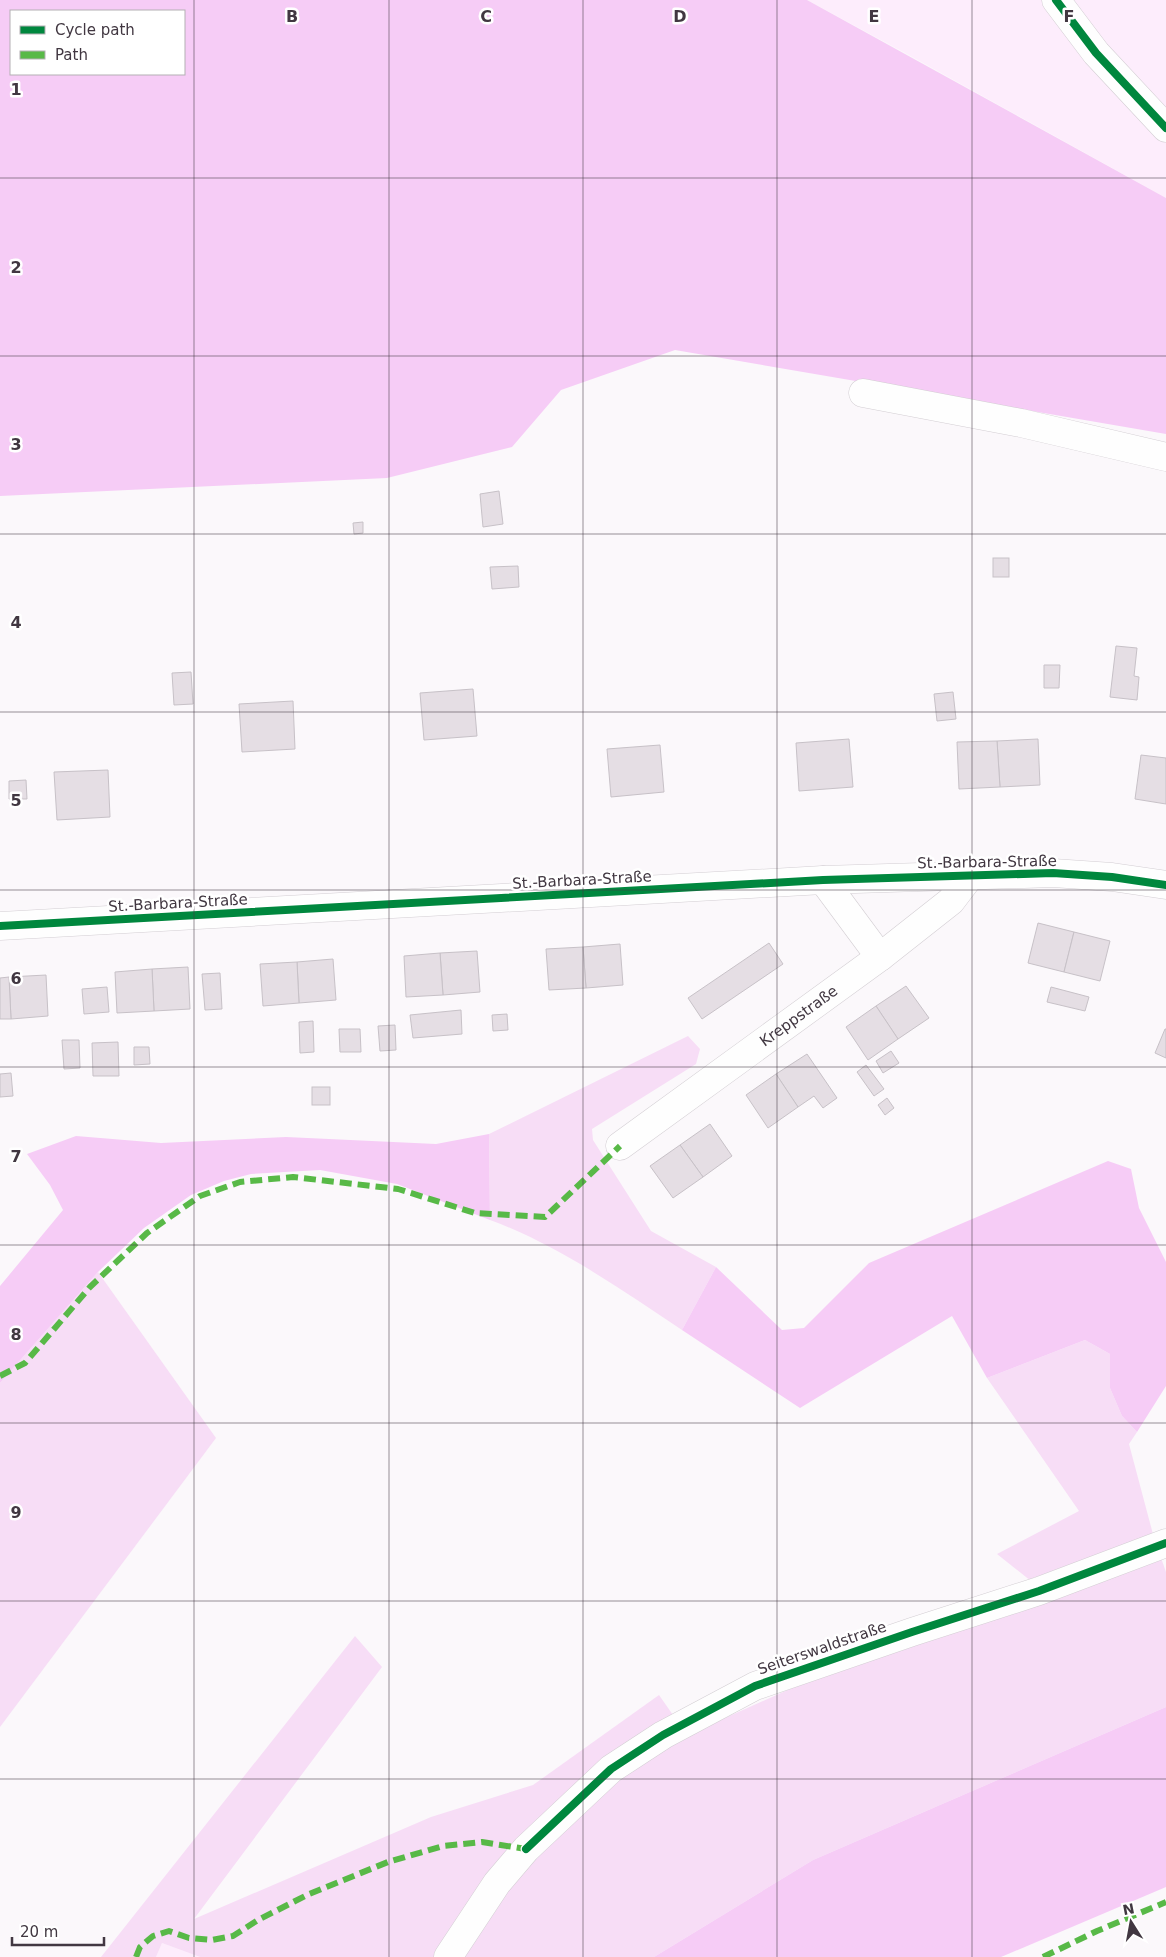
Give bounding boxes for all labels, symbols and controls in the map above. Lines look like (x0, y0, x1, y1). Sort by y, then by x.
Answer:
text: B (286, 7, 298, 26)
text: C (480, 7, 492, 26)
text: D (673, 7, 687, 26)
text: E (869, 7, 879, 26)
text: F (1064, 7, 1074, 26)
legend (10, 10, 185, 75)
text: Cycle path (55, 21, 135, 39)
text: Path (55, 46, 88, 64)
text: 1 (10, 80, 22, 99)
text: 2 (10, 258, 22, 277)
text: 3 (10, 435, 22, 454)
text: 4 (10, 613, 22, 632)
text: 5 (10, 791, 22, 810)
street label: St.-Barbara-Straße (917, 852, 1057, 872)
street label: St.-Barbara-Straße (512, 867, 652, 893)
street label: St.-Barbara-Straße (108, 890, 248, 916)
text: 6 (10, 969, 22, 988)
street label: Kreppstraße (756, 982, 841, 1050)
text: 7 (10, 1147, 22, 1166)
text: 8 (10, 1325, 22, 1344)
text: 9 (10, 1503, 22, 1522)
street label: Seiterswaldstraße (755, 1618, 889, 1678)
north arrow (1106, 1897, 1156, 1947)
text: N (1121, 1900, 1136, 1918)
scale bar (12, 1914, 105, 1946)
text: 20 m (20, 1923, 58, 1941)

